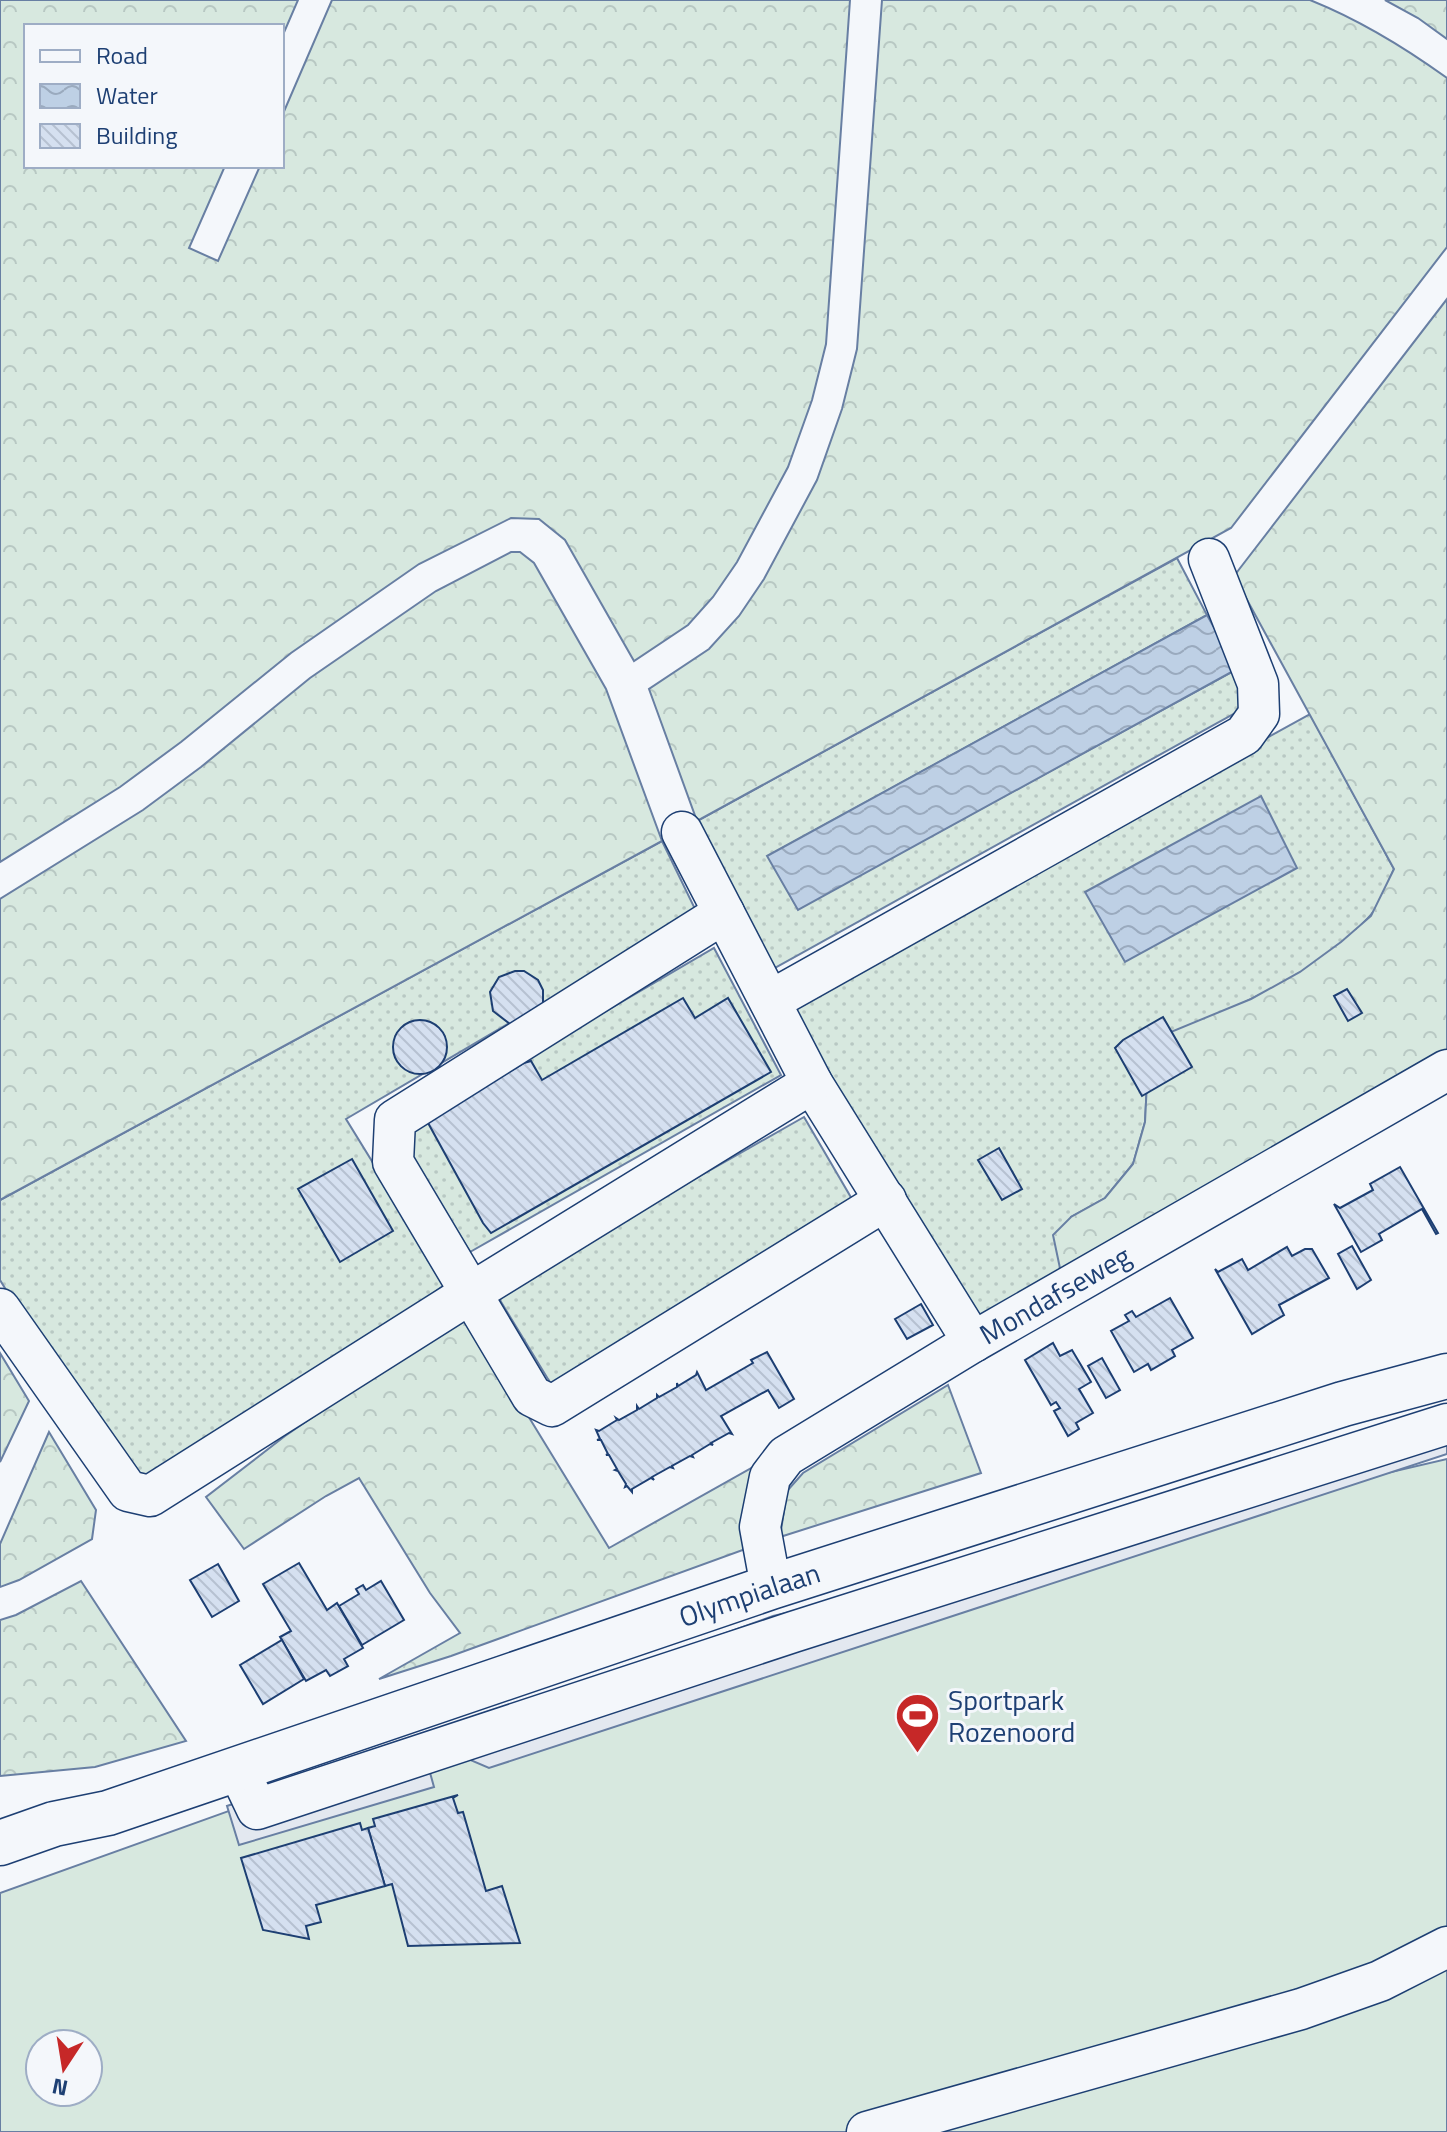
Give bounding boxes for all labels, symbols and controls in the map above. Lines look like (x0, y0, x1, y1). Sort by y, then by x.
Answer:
legend (24, 24, 284, 168)
text: Road (96, 37, 148, 73)
text: Water (96, 77, 158, 113)
text: Building (96, 117, 178, 153)
street label: Mondafseweg (971, 1234, 1138, 1355)
street label: Olympialaan (673, 1551, 825, 1638)
place label: Sportpark Rozenoord (948, 1678, 1075, 1753)
sports icon: Sportpark Rozenoord (893, 1692, 941, 1755)
north arrow (24, 2028, 104, 2108)
text: N (49, 2069, 71, 2106)

